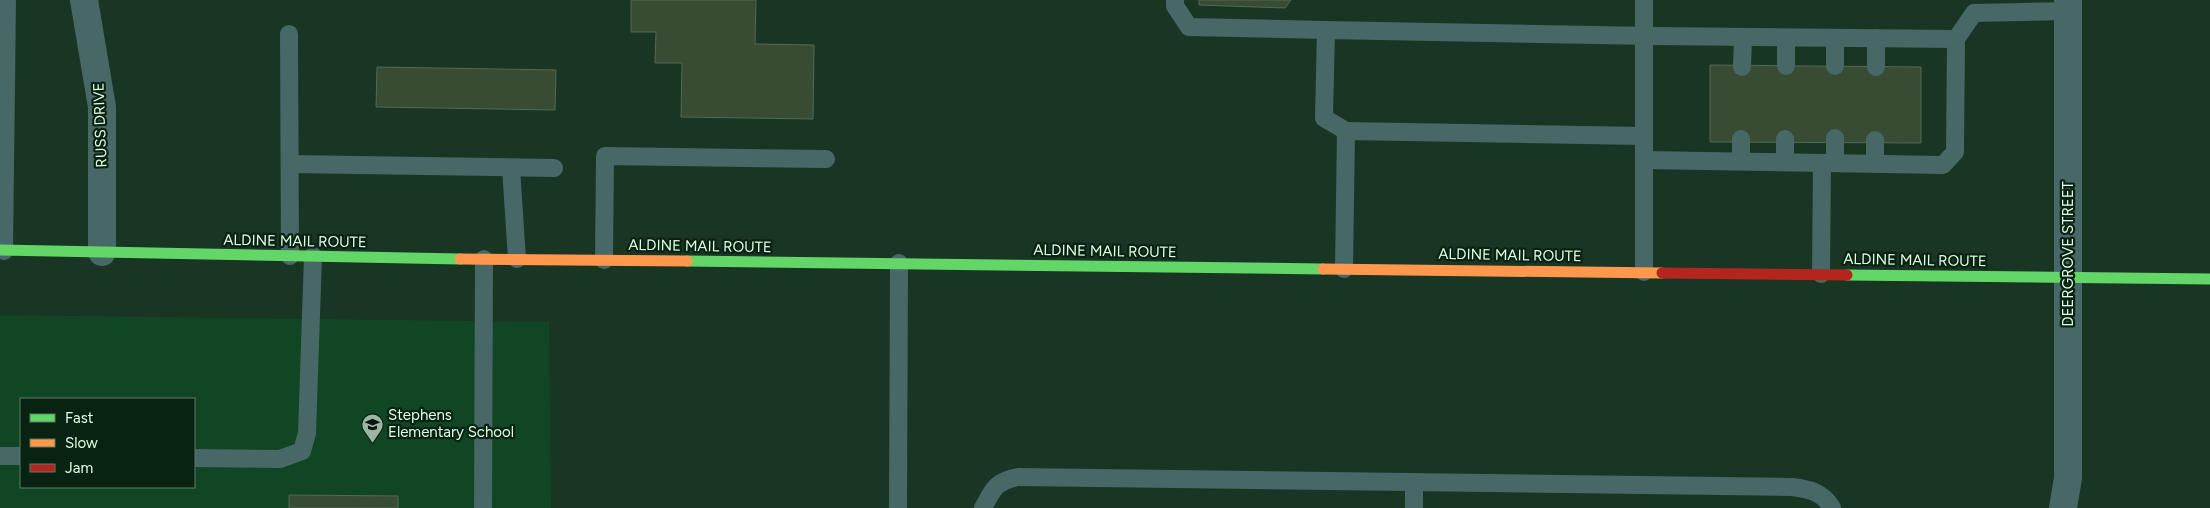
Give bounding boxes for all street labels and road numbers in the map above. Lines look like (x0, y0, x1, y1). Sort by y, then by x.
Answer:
street label: RUSS DRIVE (90, 82, 110, 168)
street label: DEERGROVE STREET (2059, 180, 2077, 327)
street label: ALDINE MAIL ROUTE (223, 231, 367, 251)
street label: ALDINE MAIL ROUTE (628, 236, 772, 256)
street label: ALDINE MAIL ROUTE (1033, 241, 1177, 261)
street label: ALDINE MAIL ROUTE (1438, 245, 1582, 265)
street label: ALDINE MAIL ROUTE (1843, 250, 1987, 270)

